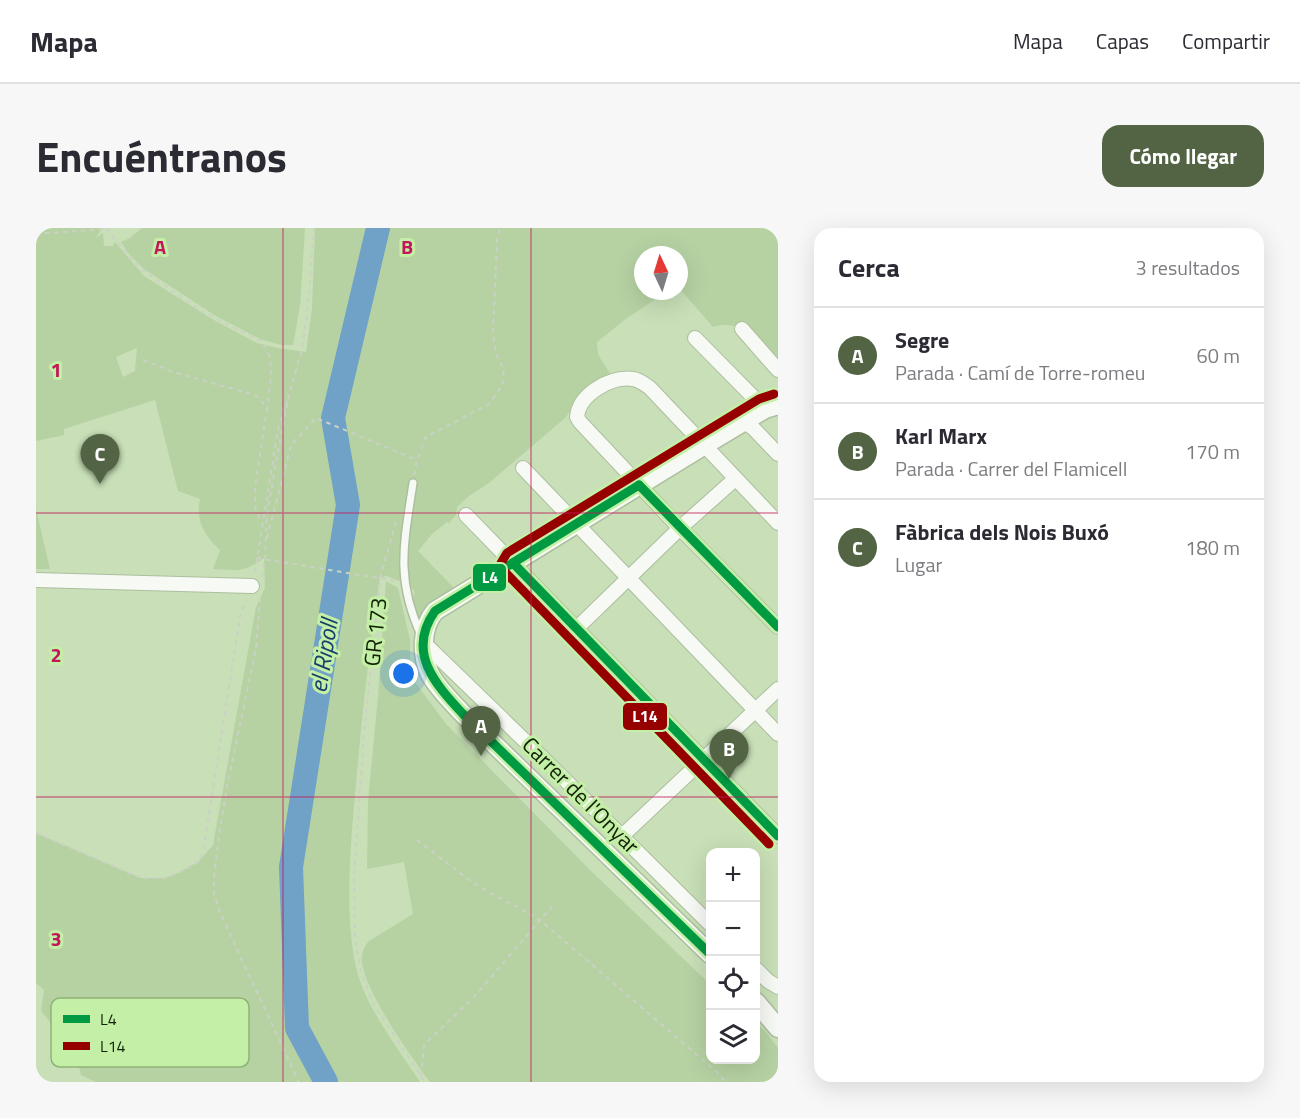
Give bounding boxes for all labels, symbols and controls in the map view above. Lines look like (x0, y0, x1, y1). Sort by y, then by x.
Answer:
text: Mapa (30, 20, 98, 63)
text: Mapa (1013, 25, 1063, 57)
text: Capas (1096, 25, 1149, 57)
text: Compartir (1182, 25, 1270, 57)
text: Encuéntranos (36, 124, 287, 188)
button: Cómo llegar (1102, 125, 1264, 187)
text: A (154, 231, 166, 262)
text: B (401, 231, 413, 262)
north arrow (634, 246, 688, 300)
text: Cerca (838, 248, 900, 287)
text: 3 resultados (1136, 252, 1240, 283)
text: Segre (895, 323, 949, 357)
text: A (851, 340, 864, 371)
text: 60 m (1196, 340, 1240, 371)
text: 1 (50, 354, 62, 385)
text: Parada · Camí de Torre-romeu (895, 357, 1145, 388)
text: Karl Marx (895, 419, 987, 453)
pin: C (80, 434, 120, 484)
text: B (851, 436, 864, 467)
text: 170 m (1185, 436, 1240, 467)
text: Parada · Carrer del Flamicell (895, 453, 1127, 484)
text: Fàbrica dels Nois Buxó (895, 515, 1109, 549)
text: C (852, 532, 863, 563)
text: 180 m (1185, 532, 1240, 563)
text: Lugar (895, 549, 942, 580)
line badge: L4 (472, 563, 507, 592)
text: L4 (482, 565, 498, 589)
street label: GR 173 (354, 596, 396, 668)
water label: el Ripoll (299, 614, 347, 695)
text: 2 (50, 639, 62, 670)
your location (389, 659, 418, 688)
line badge: L14 (622, 702, 668, 731)
text: L14 (632, 704, 658, 728)
pin: A (462, 706, 500, 756)
street label: Carrer de l'Onyar (515, 729, 648, 862)
pin: B (710, 730, 748, 779)
map controls (706, 848, 760, 1064)
button: + (706, 848, 760, 902)
button: − (706, 902, 760, 956)
text: 3 (50, 923, 62, 954)
button: locate (706, 956, 760, 1010)
legend (51, 998, 249, 1067)
text: L4 (100, 1007, 117, 1031)
button: layers (706, 1010, 760, 1064)
text: L14 (100, 1034, 126, 1058)

